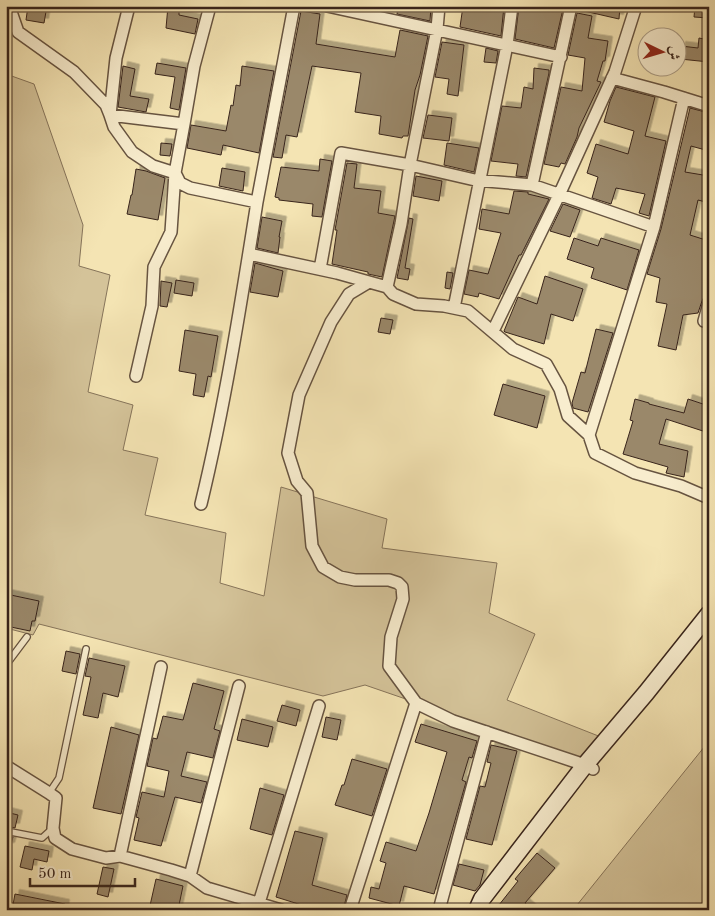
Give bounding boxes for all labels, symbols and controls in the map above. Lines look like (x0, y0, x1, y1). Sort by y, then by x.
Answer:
north arrow (638, 28, 688, 78)
text: ش (666, 46, 682, 61)
scale bar (30, 856, 135, 888)
text: 50 m (38, 867, 72, 882)

